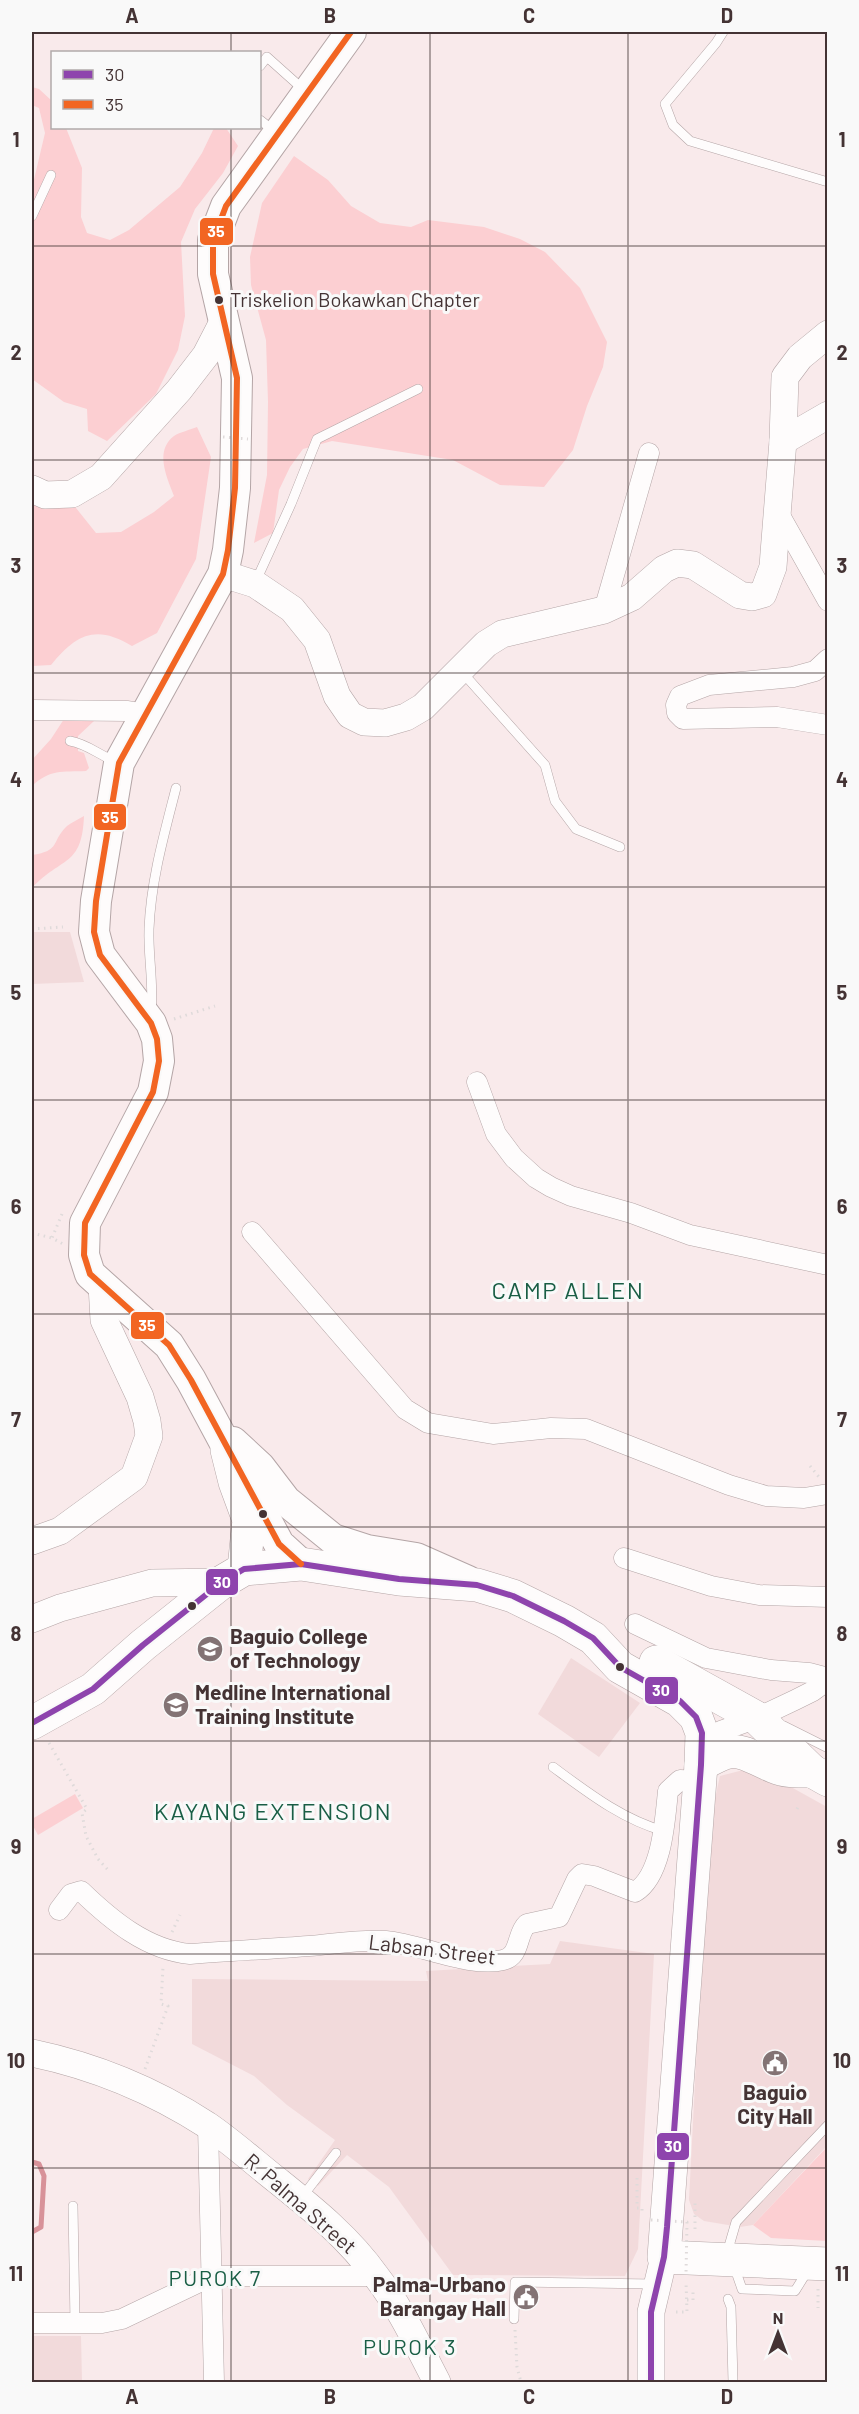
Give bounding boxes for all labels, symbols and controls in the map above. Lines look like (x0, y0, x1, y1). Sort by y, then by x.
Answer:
text: A (125, 3, 139, 27)
text: B (324, 3, 336, 27)
text: C (523, 3, 535, 27)
text: D (721, 3, 733, 27)
legend (51, 51, 261, 129)
text: 30 (105, 63, 124, 85)
text: 35 (105, 93, 124, 115)
text: 1 (12, 127, 20, 151)
text: 1 (838, 127, 846, 151)
line badge: 35 (199, 217, 234, 246)
text: 35 (207, 221, 225, 240)
place label: Triskelion Bokawkan Chapter (230, 287, 480, 311)
marker: Triskelion Bokawkan Chapter (213, 294, 225, 306)
text: 2 (10, 340, 22, 364)
text: 2 (836, 340, 848, 364)
text: 3 (11, 553, 21, 577)
text: 3 (837, 553, 847, 577)
text: 4 (10, 767, 22, 791)
text: 4 (836, 767, 848, 791)
line badge: 35 (93, 803, 127, 831)
text: 35 (101, 807, 119, 826)
text: 5 (11, 980, 22, 1004)
text: 5 (837, 980, 848, 1004)
text: 6 (11, 1194, 22, 1218)
text: 6 (837, 1194, 848, 1218)
district label: CAMP ALLEN (492, 1275, 644, 1304)
line badge: 35 (130, 1311, 165, 1340)
text: 35 (138, 1315, 156, 1334)
text: 7 (11, 1407, 21, 1431)
text: 7 (837, 1407, 847, 1431)
unlabelled marker (257, 1508, 269, 1520)
line badge: 30 (205, 1568, 239, 1596)
text: 30 (213, 1572, 231, 1591)
unlabelled marker (186, 1600, 198, 1612)
text: 8 (11, 1621, 22, 1645)
text: 8 (837, 1621, 848, 1645)
place label: Baguio College of Technology (230, 1623, 368, 1672)
school or university icon: Baguio College of Technology (195, 1634, 225, 1664)
unlabelled marker (614, 1661, 626, 1673)
line badge: 30 (644, 1676, 679, 1705)
place label: Medline International Training Institute (195, 1679, 390, 1728)
text: 30 (652, 1680, 670, 1699)
school or university icon: Medline International Training Institute (161, 1690, 191, 1720)
district label: KAYANG EXTENSION (154, 1796, 392, 1825)
text: 9 (11, 1834, 21, 1858)
text: 9 (837, 1834, 847, 1858)
street label: Labsan Street (367, 1928, 497, 1969)
text: 10 (7, 2048, 25, 2072)
public building icon: Baguio City Hall (760, 2048, 790, 2078)
text: 10 (833, 2048, 851, 2072)
place label: Baguio City Hall (737, 2079, 813, 2128)
line badge: 30 (656, 2132, 690, 2161)
text: 30 (664, 2136, 682, 2155)
street label: R. Palma Street (240, 2147, 362, 2258)
text: 11 (9, 2261, 23, 2285)
text: 11 (835, 2261, 849, 2285)
district label: PUROK 7 (168, 2264, 262, 2290)
place label: Palma-Urbano Barangay Hall (373, 2271, 506, 2320)
public building icon: Palma-Urbano Barangay Hall (511, 2282, 541, 2312)
north arrow (748, 2303, 808, 2363)
text: N (773, 2308, 783, 2327)
district label: PUROK 3 (363, 2333, 457, 2359)
text: A (125, 2384, 139, 2408)
text: B (324, 2384, 336, 2408)
text: C (523, 2384, 535, 2408)
text: D (721, 2384, 733, 2408)

